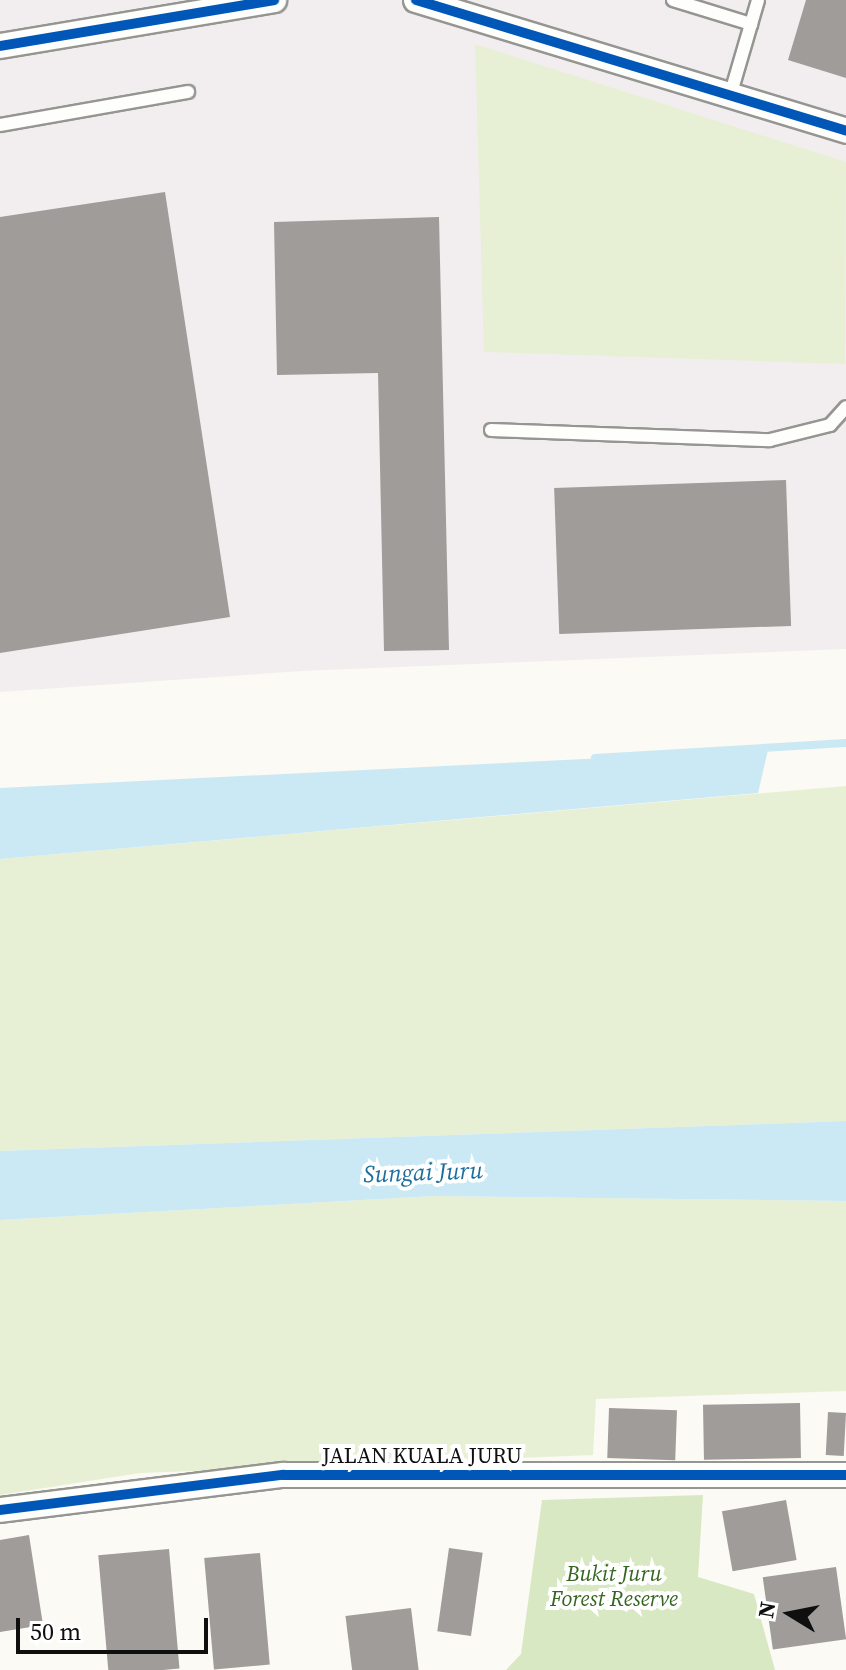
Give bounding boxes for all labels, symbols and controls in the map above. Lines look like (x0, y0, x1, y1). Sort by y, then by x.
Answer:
water label: Sungai Juru (363, 1156, 483, 1188)
street label: JALAN KUALA JURU (322, 1443, 522, 1469)
park label: Bukit Juru Forest Reserve (550, 1560, 678, 1612)
north arrow (750, 1574, 830, 1654)
text: N (750, 1599, 783, 1620)
scale bar (20, 1602, 212, 1652)
text: 50 m (30, 1615, 81, 1648)

